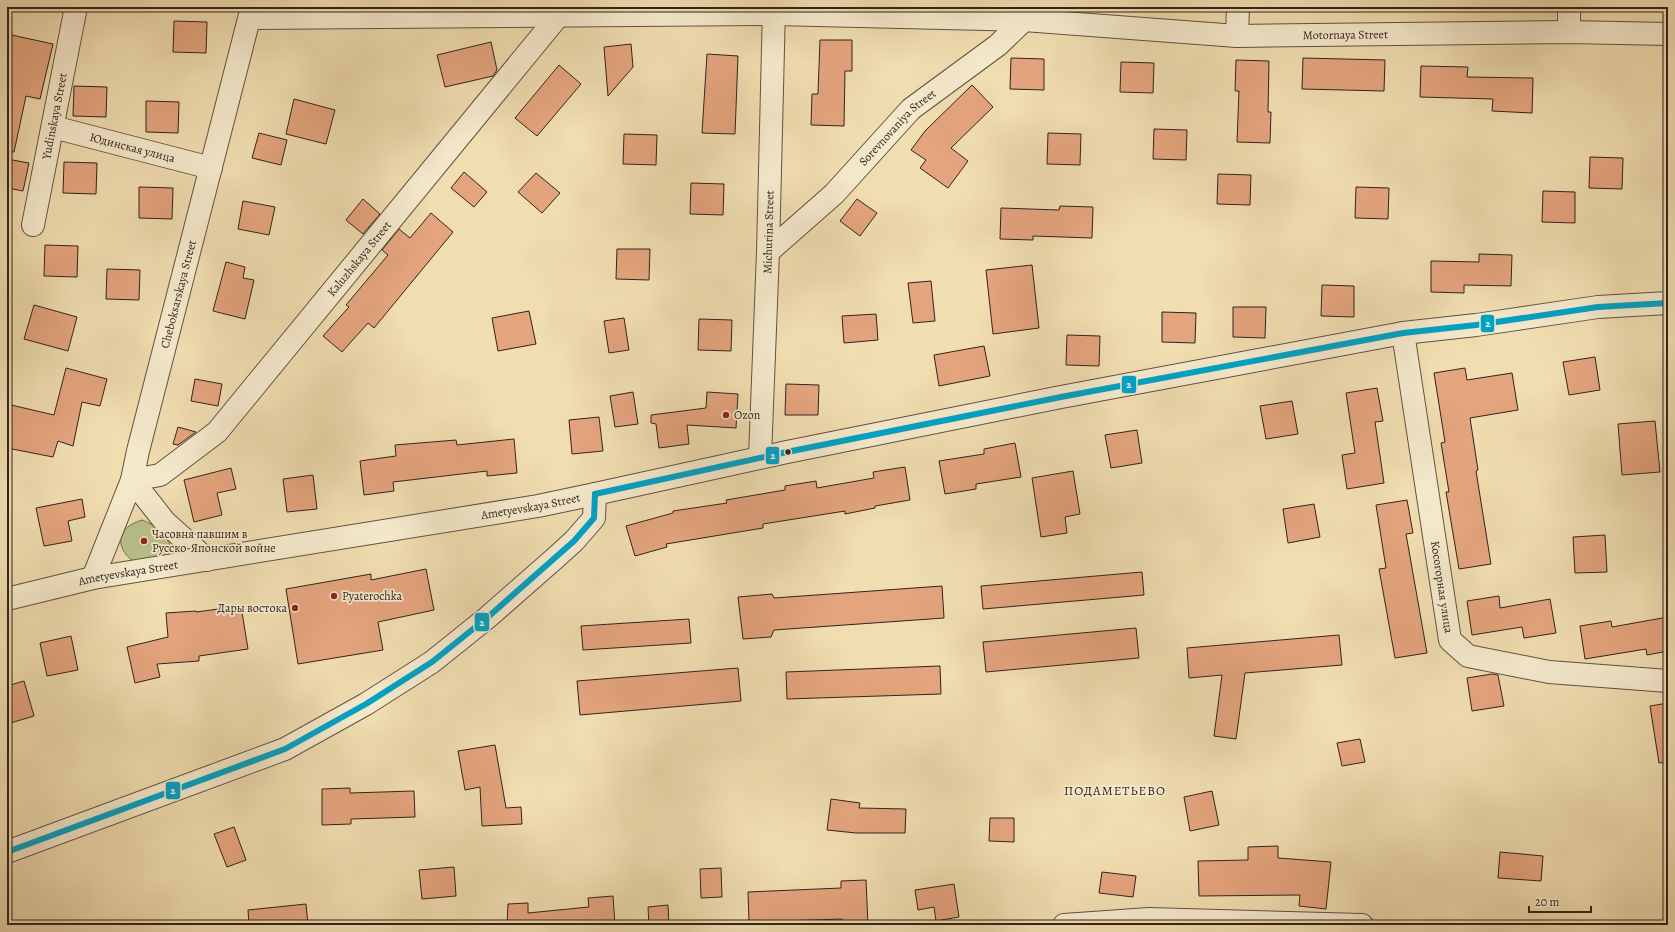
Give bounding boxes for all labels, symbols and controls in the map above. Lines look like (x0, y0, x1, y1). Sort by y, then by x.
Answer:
street label: Motornaya Street (1303, 26, 1388, 43)
street label: Yudinskaya Street (38, 71, 71, 162)
street label: Sorevnovaniya Street (855, 85, 939, 169)
street label: Юдинская улица (88, 129, 177, 166)
street label: Michurina Street (759, 190, 778, 274)
street label: Kaluzhskaya Street (323, 218, 395, 300)
street label: Cheboksarskaya Street (157, 238, 200, 350)
line badge: 2 (1480, 314, 1495, 333)
text: 2 (1485, 316, 1491, 331)
line badge: 2 (1121, 375, 1137, 394)
text: 2 (1126, 377, 1132, 392)
place label: Ozon (734, 407, 761, 423)
marker: Ozon (721, 410, 731, 420)
line badge: 2 (765, 446, 780, 465)
unlabelled marker (783, 447, 793, 457)
text: 2 (770, 448, 776, 463)
street label: Ametyevskaya Street (479, 489, 582, 523)
place label: Часовня павшим в Русско-Японской войне (152, 526, 276, 556)
marker: Часовня павшим в Русско-Японской войне (139, 536, 149, 546)
street label: Косогорная улица (1427, 540, 1457, 635)
street label: Ametyevskaya Street (76, 556, 179, 590)
place label: Pyaterochka (342, 588, 402, 604)
marker: Pyaterochka (329, 591, 339, 601)
place label: Дары востока (217, 600, 287, 616)
marker: Дары востока (290, 603, 300, 613)
line badge: 2 (474, 612, 490, 632)
text: 2 (479, 615, 485, 630)
line badge: 2 (165, 781, 181, 800)
district label: ПОДАМЕТЬЕВО (1064, 782, 1166, 799)
text: 2 (170, 783, 176, 798)
scale bar (1529, 888, 1591, 914)
text: 20 m (1535, 894, 1559, 910)

